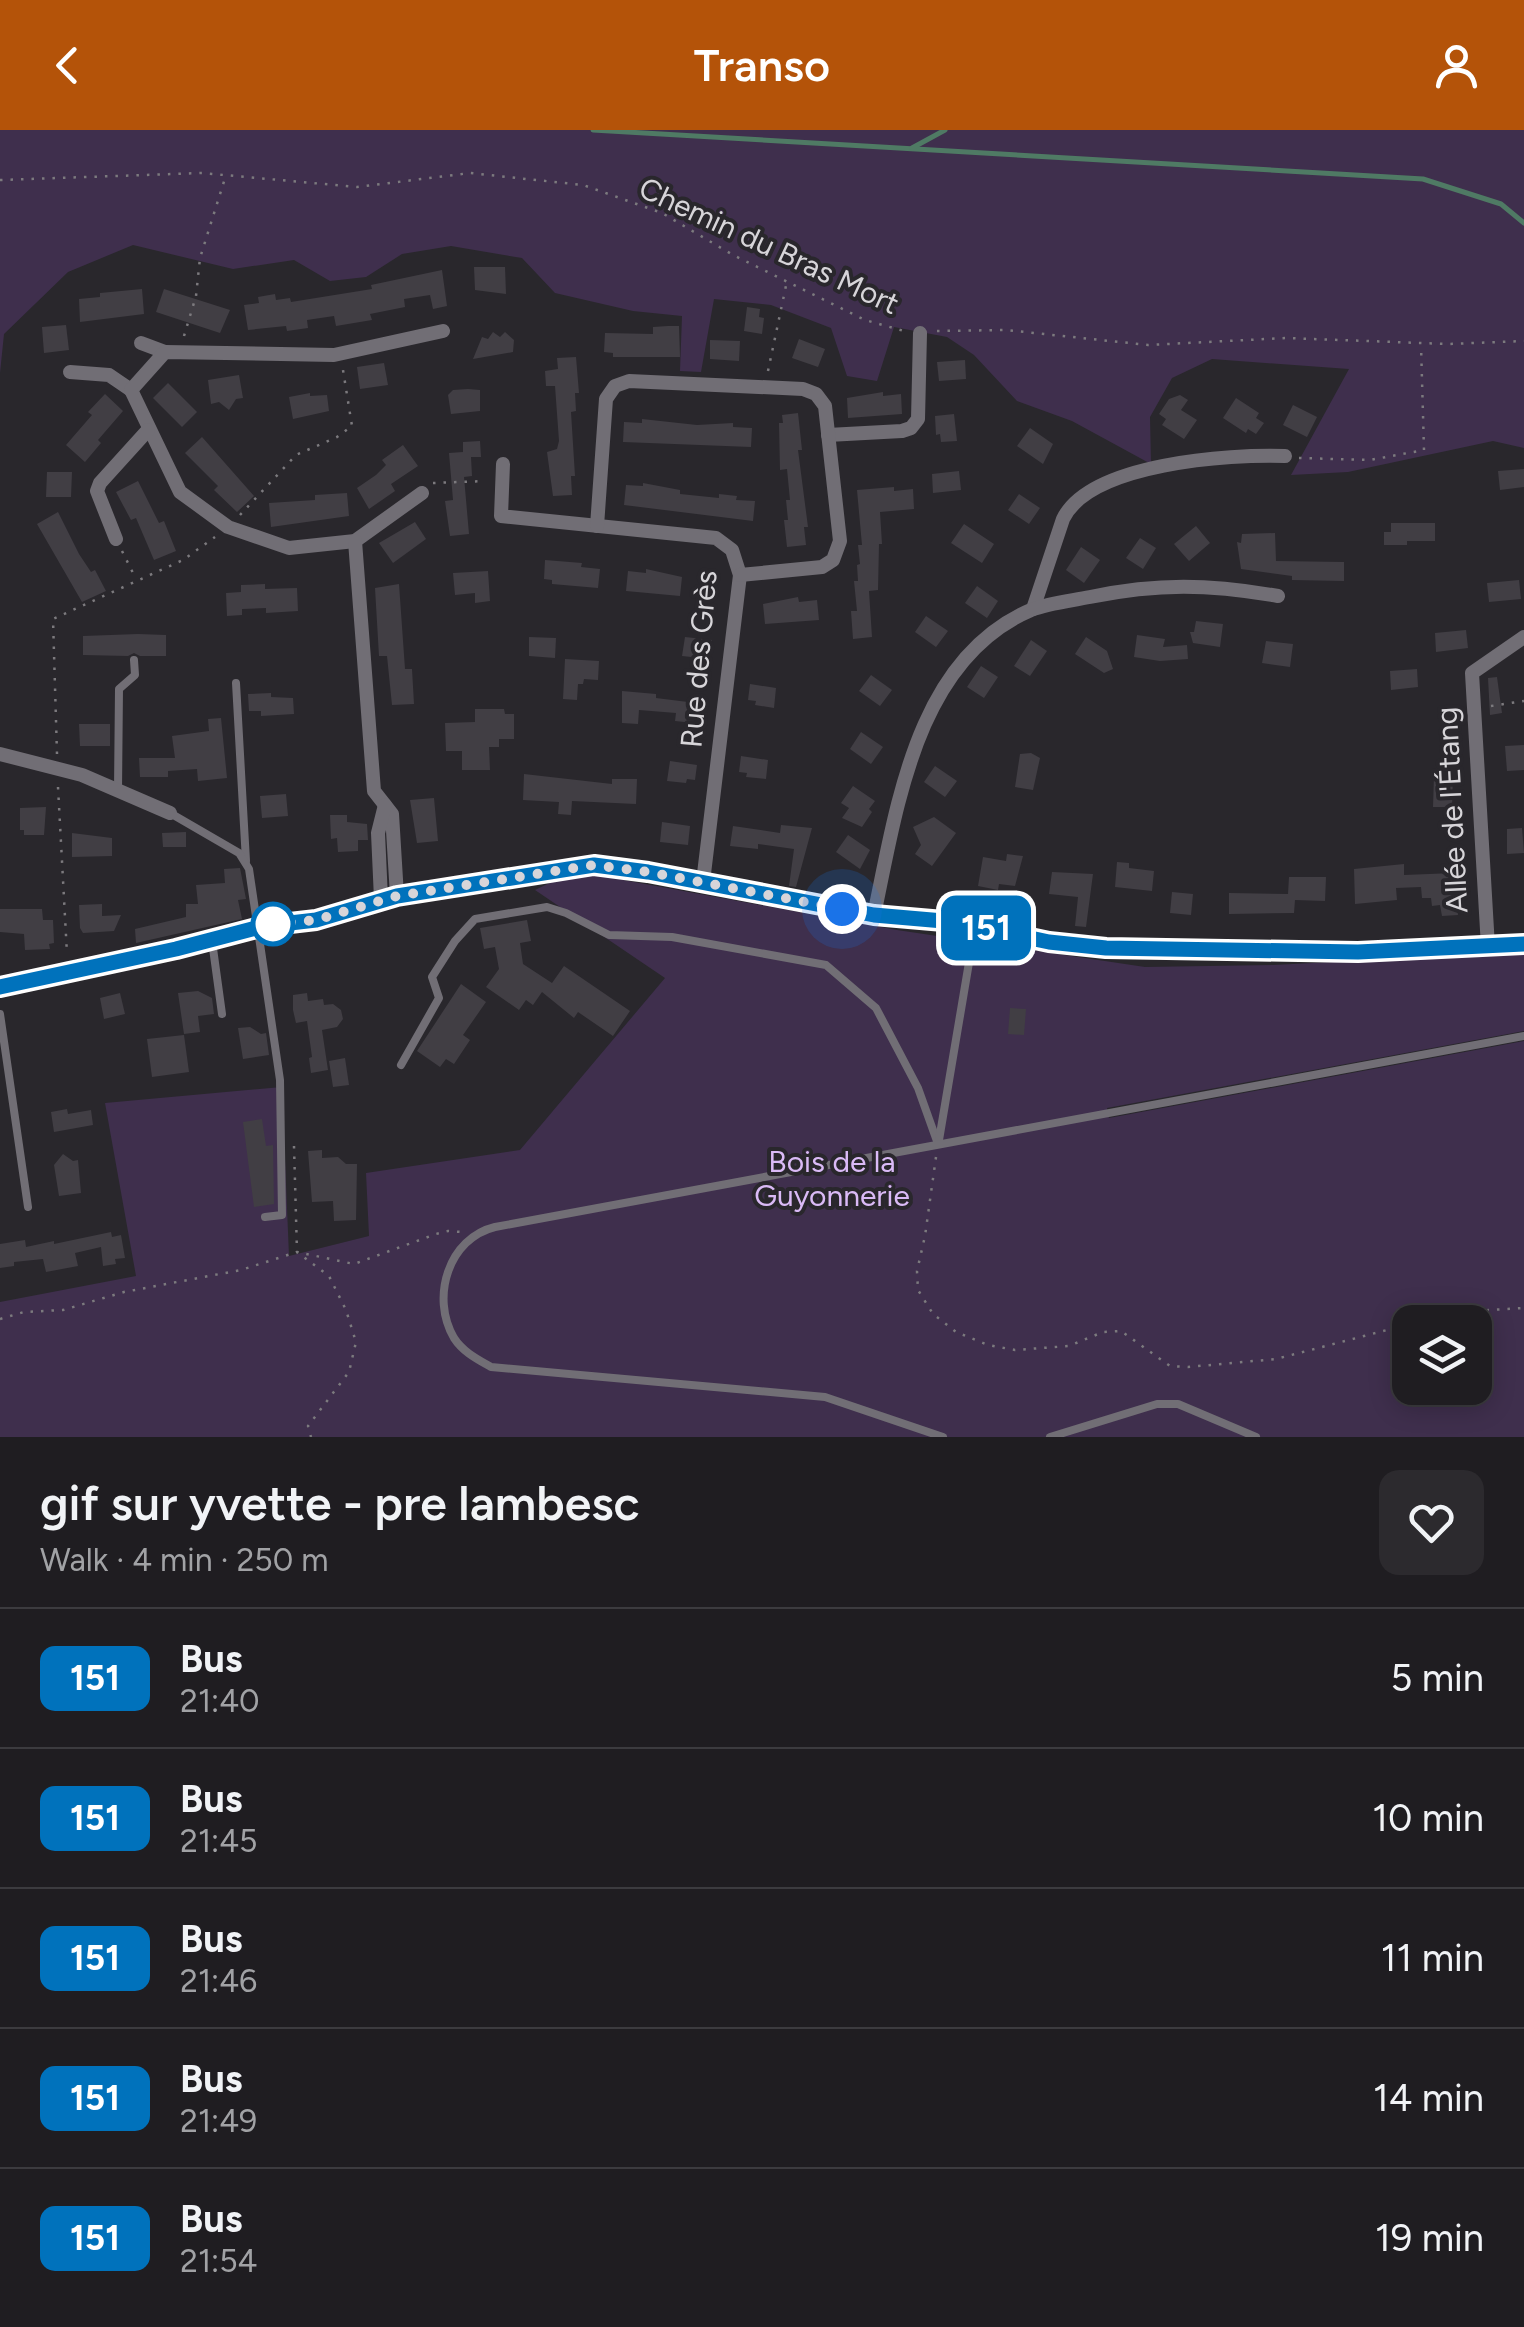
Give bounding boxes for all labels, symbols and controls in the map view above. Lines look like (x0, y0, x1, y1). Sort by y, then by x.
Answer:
icon: back (40, 38, 95, 93)
text: Transo (694, 38, 830, 92)
icon: person (1429, 38, 1484, 93)
street label: Chemin du Bras Mort (633, 169, 905, 322)
street label: Rue des Grès (672, 569, 725, 749)
street label: Allée de l'Étang (1428, 706, 1475, 914)
your location (817, 884, 867, 934)
line badge: 151 (928, 896, 1044, 960)
unlabelled marker (252, 903, 294, 945)
text: 151 (961, 907, 1011, 949)
park label: Bois de la Guyonnerie (754, 1143, 910, 1214)
map controls (1392, 1305, 1492, 1405)
button: layers (1392, 1305, 1492, 1405)
button: heart (1379, 1470, 1484, 1575)
text: gif sur yvette - pre lambesc (40, 1474, 640, 1532)
text: Walk · 4 min · 250 m (40, 1541, 328, 1579)
text: Bus (180, 1636, 243, 1682)
text: 5 min (1390, 1655, 1484, 1701)
text: 151 (70, 1657, 120, 1699)
text: 21:40 (180, 1682, 260, 1720)
text: Bus (180, 1776, 243, 1822)
text: 10 min (1372, 1795, 1484, 1841)
text: 151 (70, 1797, 120, 1839)
text: 21:45 (180, 1822, 257, 1860)
text: Bus (180, 1916, 243, 1962)
text: 11 min (1381, 1935, 1484, 1981)
text: 151 (70, 1937, 120, 1979)
text: 21:46 (180, 1962, 257, 2000)
text: Bus (180, 2056, 243, 2102)
text: 14 min (1373, 2075, 1484, 2121)
text: 151 (70, 2077, 120, 2119)
text: 21:49 (180, 2102, 257, 2140)
text: Bus (180, 2196, 243, 2242)
text: 19 min (1375, 2215, 1484, 2261)
text: 151 (70, 2217, 120, 2259)
text: 21:54 (180, 2242, 257, 2280)

